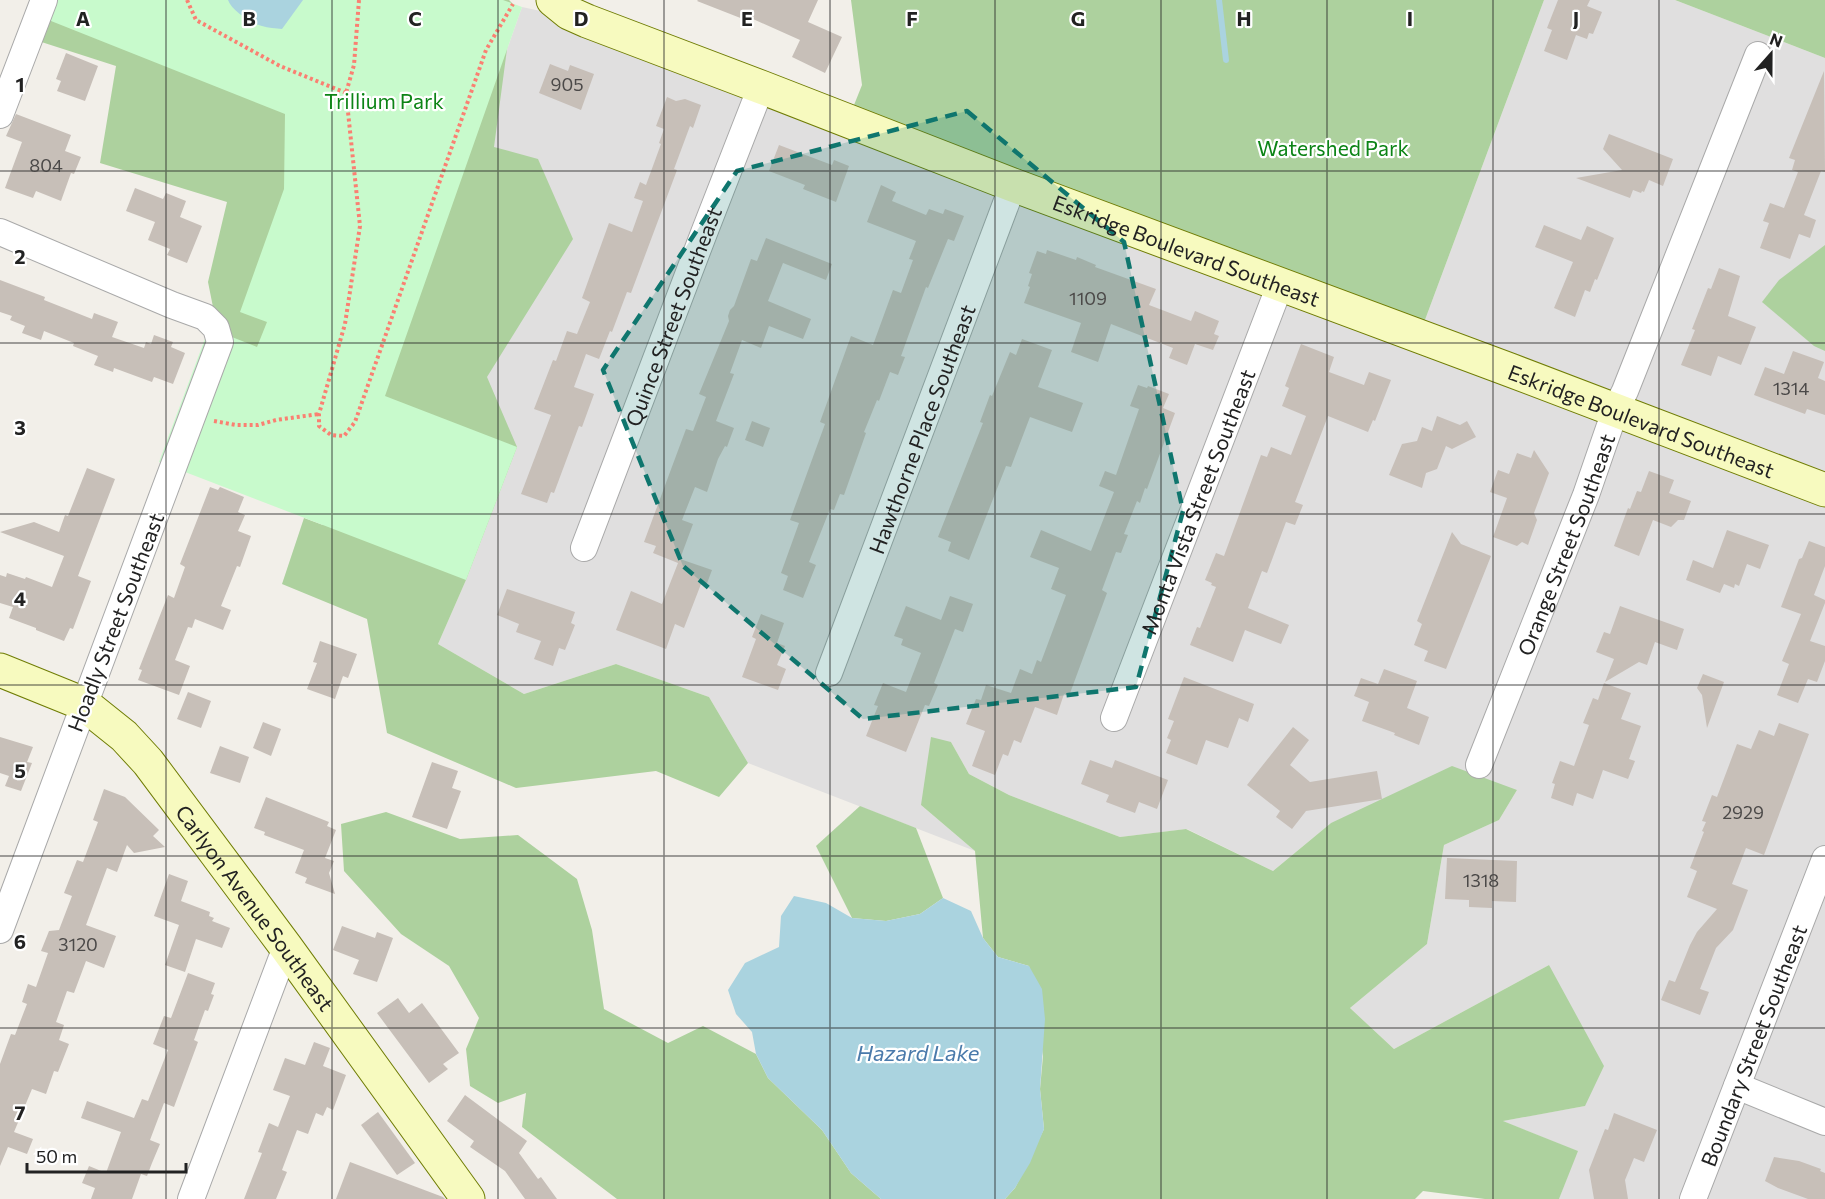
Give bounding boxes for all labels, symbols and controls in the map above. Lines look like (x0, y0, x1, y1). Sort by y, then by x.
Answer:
text: A (76, 6, 90, 30)
text: B (242, 6, 256, 30)
text: C (408, 6, 422, 30)
text: D (574, 6, 588, 30)
text: E (741, 6, 753, 30)
text: F (906, 6, 918, 30)
text: G (1071, 6, 1085, 30)
text: H (1237, 6, 1252, 30)
text: I (1407, 6, 1413, 30)
text: J (1573, 6, 1579, 30)
north arrow (1741, 24, 1801, 84)
text: N (1768, 29, 1786, 51)
text: 1 (15, 72, 25, 96)
house number: 905 (550, 73, 584, 95)
park label: Trillium Park (324, 88, 444, 113)
park label: Watershed Park (1257, 135, 1409, 160)
house number: 804 (29, 154, 63, 176)
street label: Eskridge Boulevard Southeast (1050, 189, 1323, 311)
street label: Quince Street Southeast (619, 203, 726, 429)
text: 2 (14, 244, 26, 268)
house number: 1109 (1069, 287, 1107, 309)
street label: Hawthorne Place Southeast (863, 301, 979, 557)
street label: Eskridge Boulevard Southeast (1505, 358, 1778, 482)
street label: Monta Vista Street Southeast (1135, 365, 1259, 638)
house number: 1314 (1773, 377, 1809, 399)
text: 3 (14, 415, 26, 439)
street label: Orange Street Southeast (1511, 430, 1619, 659)
street label: Hoadly Street Southeast (62, 509, 168, 735)
text: 4 (14, 586, 26, 610)
text: 5 (14, 758, 26, 782)
street label: Carlyon Avenue Southeast (171, 799, 340, 1015)
house number: 2929 (1722, 801, 1764, 823)
house number: 1318 (1463, 869, 1499, 891)
street label: Boundary Street Southeast (1695, 921, 1811, 1170)
text: 6 (14, 929, 26, 953)
house number: 3120 (58, 933, 98, 955)
water label: Hazard Lake (857, 1039, 980, 1066)
text: 7 (15, 1100, 26, 1124)
scale bar (27, 1136, 186, 1174)
text: 50 m (36, 1145, 77, 1167)

